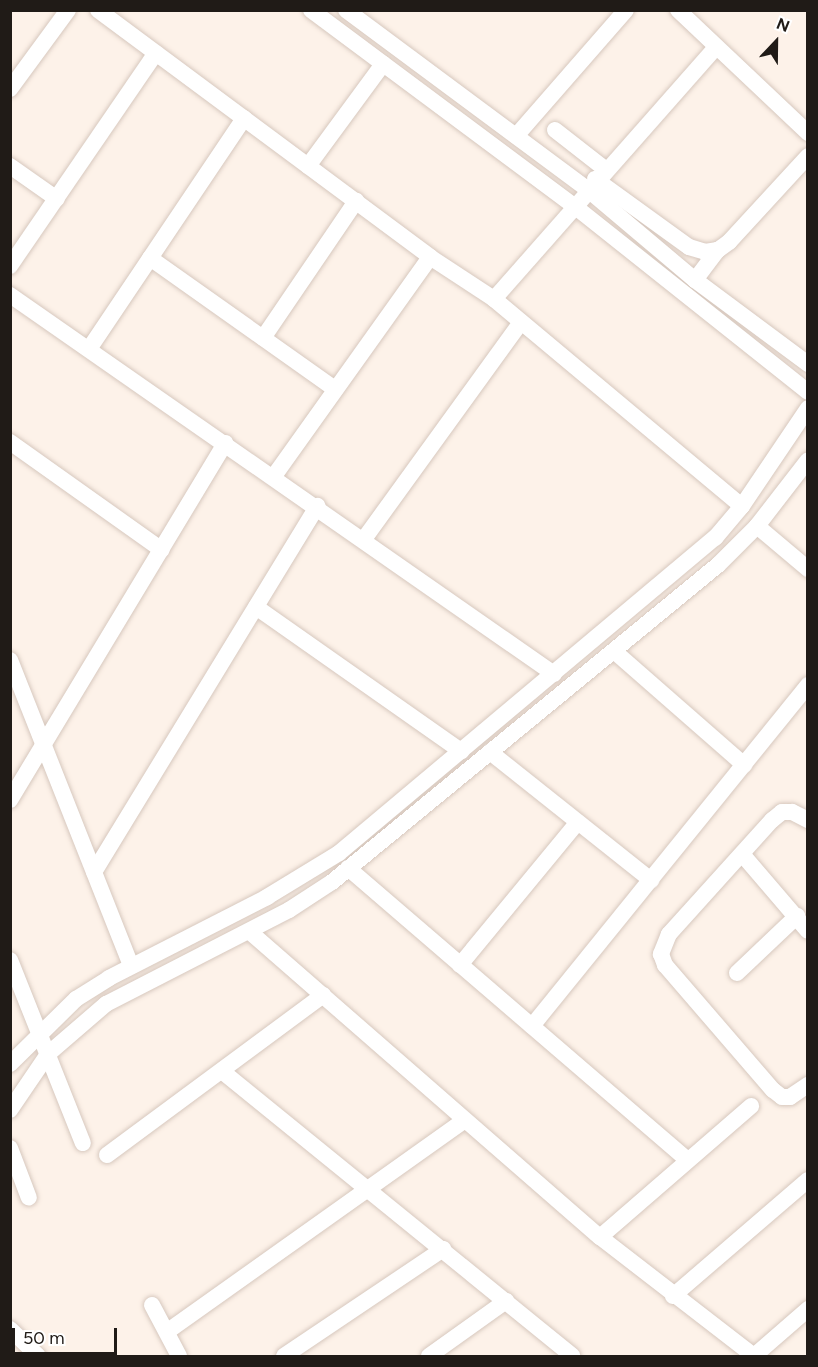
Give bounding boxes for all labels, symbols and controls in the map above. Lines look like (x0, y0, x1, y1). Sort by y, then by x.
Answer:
north arrow (746, 12, 806, 72)
text: N (774, 14, 792, 36)
scale bar (15, 1316, 120, 1354)
text: 50 m (23, 1327, 65, 1349)

